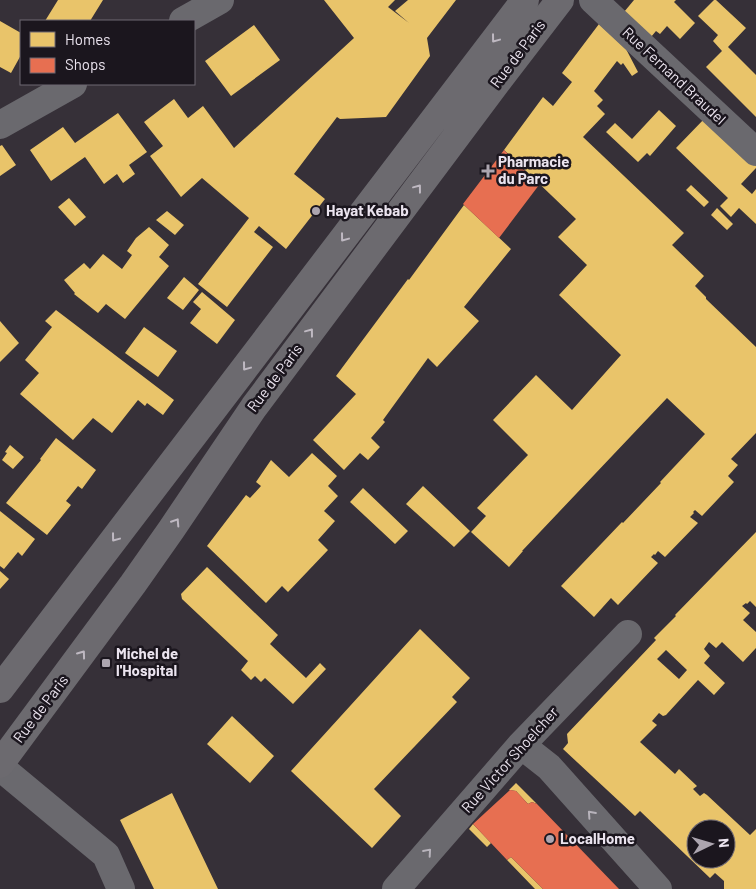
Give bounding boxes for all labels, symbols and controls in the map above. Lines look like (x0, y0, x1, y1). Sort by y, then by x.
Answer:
street label: Rue de Paris (486, 16, 549, 91)
legend (20, 20, 195, 85)
street label: Rue Fernand Braudel (619, 23, 730, 128)
text: Homes (65, 30, 110, 48)
one-way arrow (493, 33, 501, 42)
text: Shops (65, 55, 105, 73)
place label: Pharmacie du Parc (498, 152, 569, 187)
marker: Pharmacie du Parc (482, 165, 494, 177)
one-way arrow (412, 185, 420, 194)
place label: Hayat Kebab (326, 201, 409, 219)
marker: Hayat Kebab (310, 205, 322, 217)
one-way arrow (342, 232, 350, 241)
one-way arrow (304, 329, 312, 338)
street label: Rue de Paris (243, 340, 306, 415)
one-way arrow (243, 361, 252, 371)
one-way arrow (170, 519, 179, 528)
one-way arrow (112, 532, 121, 542)
place label: Michel de l'Hospital (116, 644, 178, 679)
one-way arrow (76, 651, 84, 660)
marker: Michel de l'Hospital (100, 657, 112, 669)
street label: Rue de Paris (9, 671, 72, 746)
street label: Rue Victor Shoelcher (457, 702, 562, 816)
one-way arrow (588, 810, 597, 819)
north arrow (686, 819, 736, 869)
place label: LocalHome (560, 829, 635, 847)
marker: LocalHome (544, 833, 556, 845)
text: N (716, 837, 733, 848)
one-way arrow (422, 849, 431, 858)

